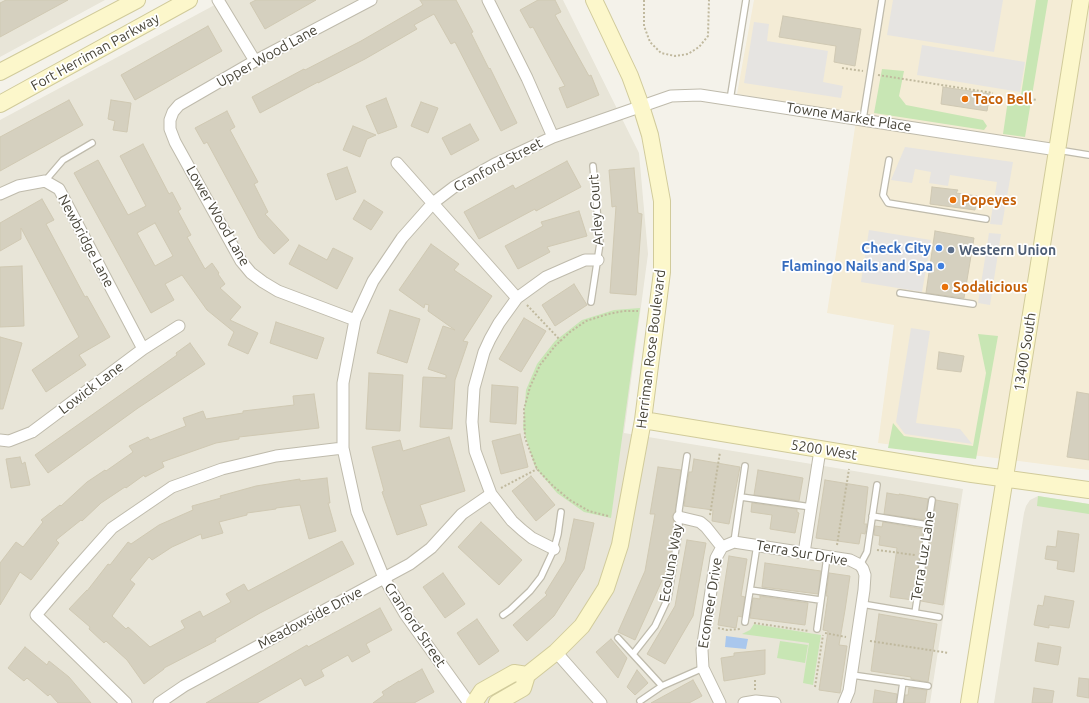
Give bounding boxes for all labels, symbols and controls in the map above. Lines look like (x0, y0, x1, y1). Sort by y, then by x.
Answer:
street label: Fort Herriman Parkway (28, 10, 162, 94)
street label: Upper Wood Lane (214, 21, 320, 91)
place label: Taco Bell (973, 91, 1032, 107)
marker: Taco Bell (960, 94, 970, 104)
street label: Towne Market Place (785, 99, 913, 135)
street label: Cranford Street (451, 134, 545, 196)
street label: Lower Wood Lane (182, 163, 254, 269)
street label: Arley Court (585, 174, 607, 246)
street label: Newbridge Lane (54, 192, 118, 290)
place label: Popeyes (961, 192, 1016, 208)
marker: Popeyes (948, 195, 958, 205)
place label: Check City (861, 240, 931, 256)
place label: Western Union (959, 242, 1056, 258)
marker: Check City (934, 243, 944, 253)
marker: Western Union (946, 245, 956, 255)
place label: Flamingo Nails and Spa (781, 258, 933, 274)
marker: Flamingo Nails and Spa (936, 261, 946, 271)
street label: Herriman Rose Boulevard (633, 269, 669, 429)
place label: Sodalicious (953, 279, 1027, 295)
marker: Sodalicious (940, 282, 950, 292)
street label: 13400 South (1010, 311, 1040, 393)
street label: Lowick Lane (55, 358, 127, 418)
street label: 5200 West (790, 436, 858, 464)
street label: Terra Luz Lane (908, 510, 938, 602)
street label: Ecoluna Way (656, 523, 686, 603)
street label: Terra Sur Drive (755, 537, 849, 569)
street label: Ecomeer Drive (695, 556, 725, 650)
street label: Cranford Street (381, 580, 449, 670)
street label: Meadowside Drive (255, 583, 365, 653)

